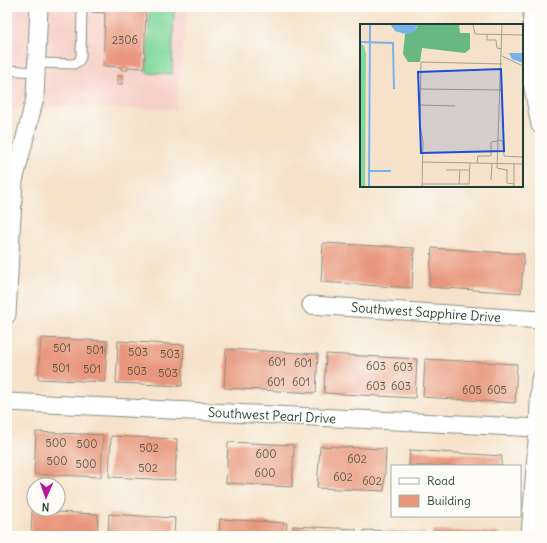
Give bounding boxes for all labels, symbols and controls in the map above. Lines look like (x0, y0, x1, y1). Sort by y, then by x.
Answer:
inset map (360, 24, 523, 187)
house number: 2306 (112, 33, 138, 47)
street label: Southwest Sapphire Drive (350, 299, 501, 326)
house number: 501 (53, 341, 71, 355)
house number: 501 (86, 343, 104, 357)
house number: 503 (128, 345, 148, 359)
house number: 503 (160, 347, 180, 361)
house number: 601 (268, 355, 286, 369)
house number: 601 (294, 356, 312, 370)
house number: 603 (366, 359, 386, 373)
house number: 603 (393, 360, 413, 374)
house number: 501 (52, 361, 70, 375)
house number: 501 (83, 362, 101, 376)
house number: 503 (127, 364, 147, 378)
house number: 503 (158, 366, 178, 380)
house number: 601 (267, 375, 285, 389)
house number: 601 (292, 375, 310, 389)
house number: 603 (366, 379, 386, 393)
house number: 603 (391, 379, 411, 393)
house number: 605 (462, 383, 482, 397)
house number: 605 (487, 383, 507, 397)
street label: Southwest Pearl Drive (207, 404, 337, 427)
house number: 500 (46, 436, 66, 450)
house number: 500 (77, 437, 97, 451)
house number: 502 (139, 441, 159, 455)
house number: 600 (256, 447, 276, 461)
house number: 602 (347, 452, 367, 466)
house number: 500 (47, 454, 67, 468)
house number: 500 (76, 457, 96, 471)
house number: 502 (138, 461, 158, 475)
legend (391, 465, 521, 517)
house number: 600 (255, 466, 275, 480)
house number: 602 (333, 470, 353, 484)
text: Road (427, 473, 455, 488)
house number: 602 (362, 474, 382, 488)
north arrow (26, 477, 66, 517)
text: Building (427, 493, 471, 508)
text: N (42, 500, 50, 514)

